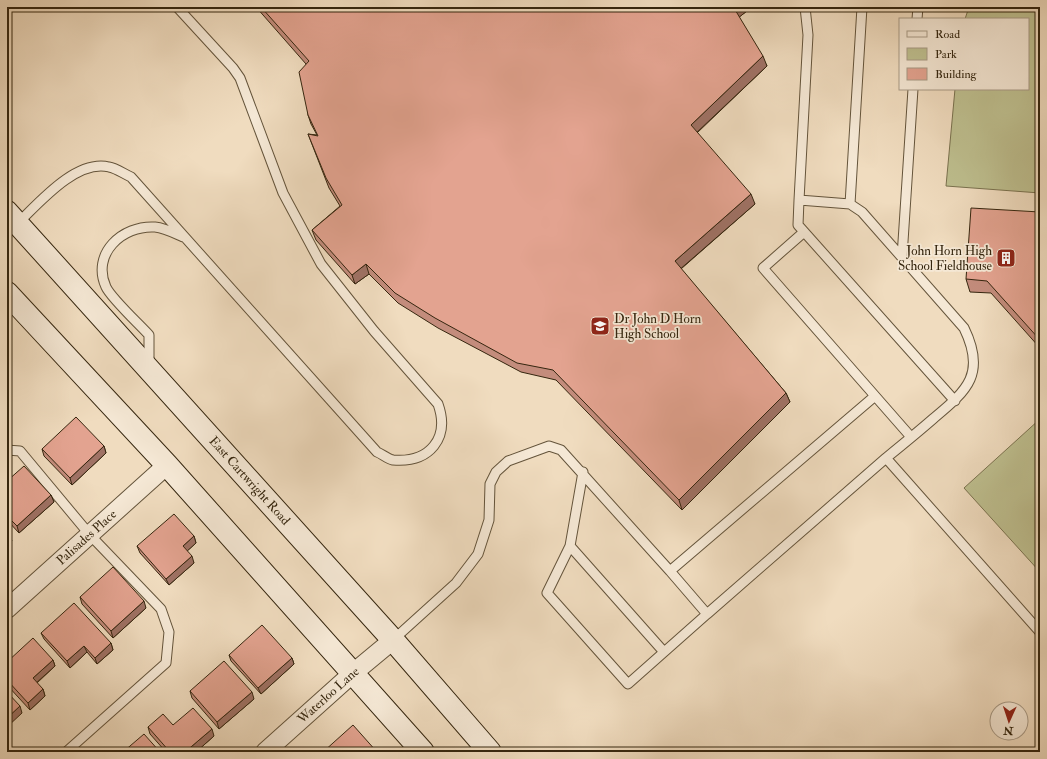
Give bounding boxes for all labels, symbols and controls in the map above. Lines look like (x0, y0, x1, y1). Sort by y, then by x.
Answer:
legend (899, 18, 1029, 90)
text: Road (935, 27, 960, 42)
text: Park (935, 47, 957, 62)
text: Building (935, 67, 978, 82)
place label: John Horn High School Fieldhouse (898, 243, 993, 274)
building icon: John Horn High School Fieldhouse (995, 247, 1017, 269)
place label: Dr John D Horn High School (614, 311, 702, 342)
school or university icon: Dr John D Horn High School (589, 315, 611, 337)
street label: East Cartwright Road (205, 433, 294, 529)
street label: Palisades Place (53, 506, 120, 569)
street label: Waterloo Lane (293, 663, 363, 728)
north arrow (989, 701, 1029, 741)
text: N (1002, 724, 1015, 737)

